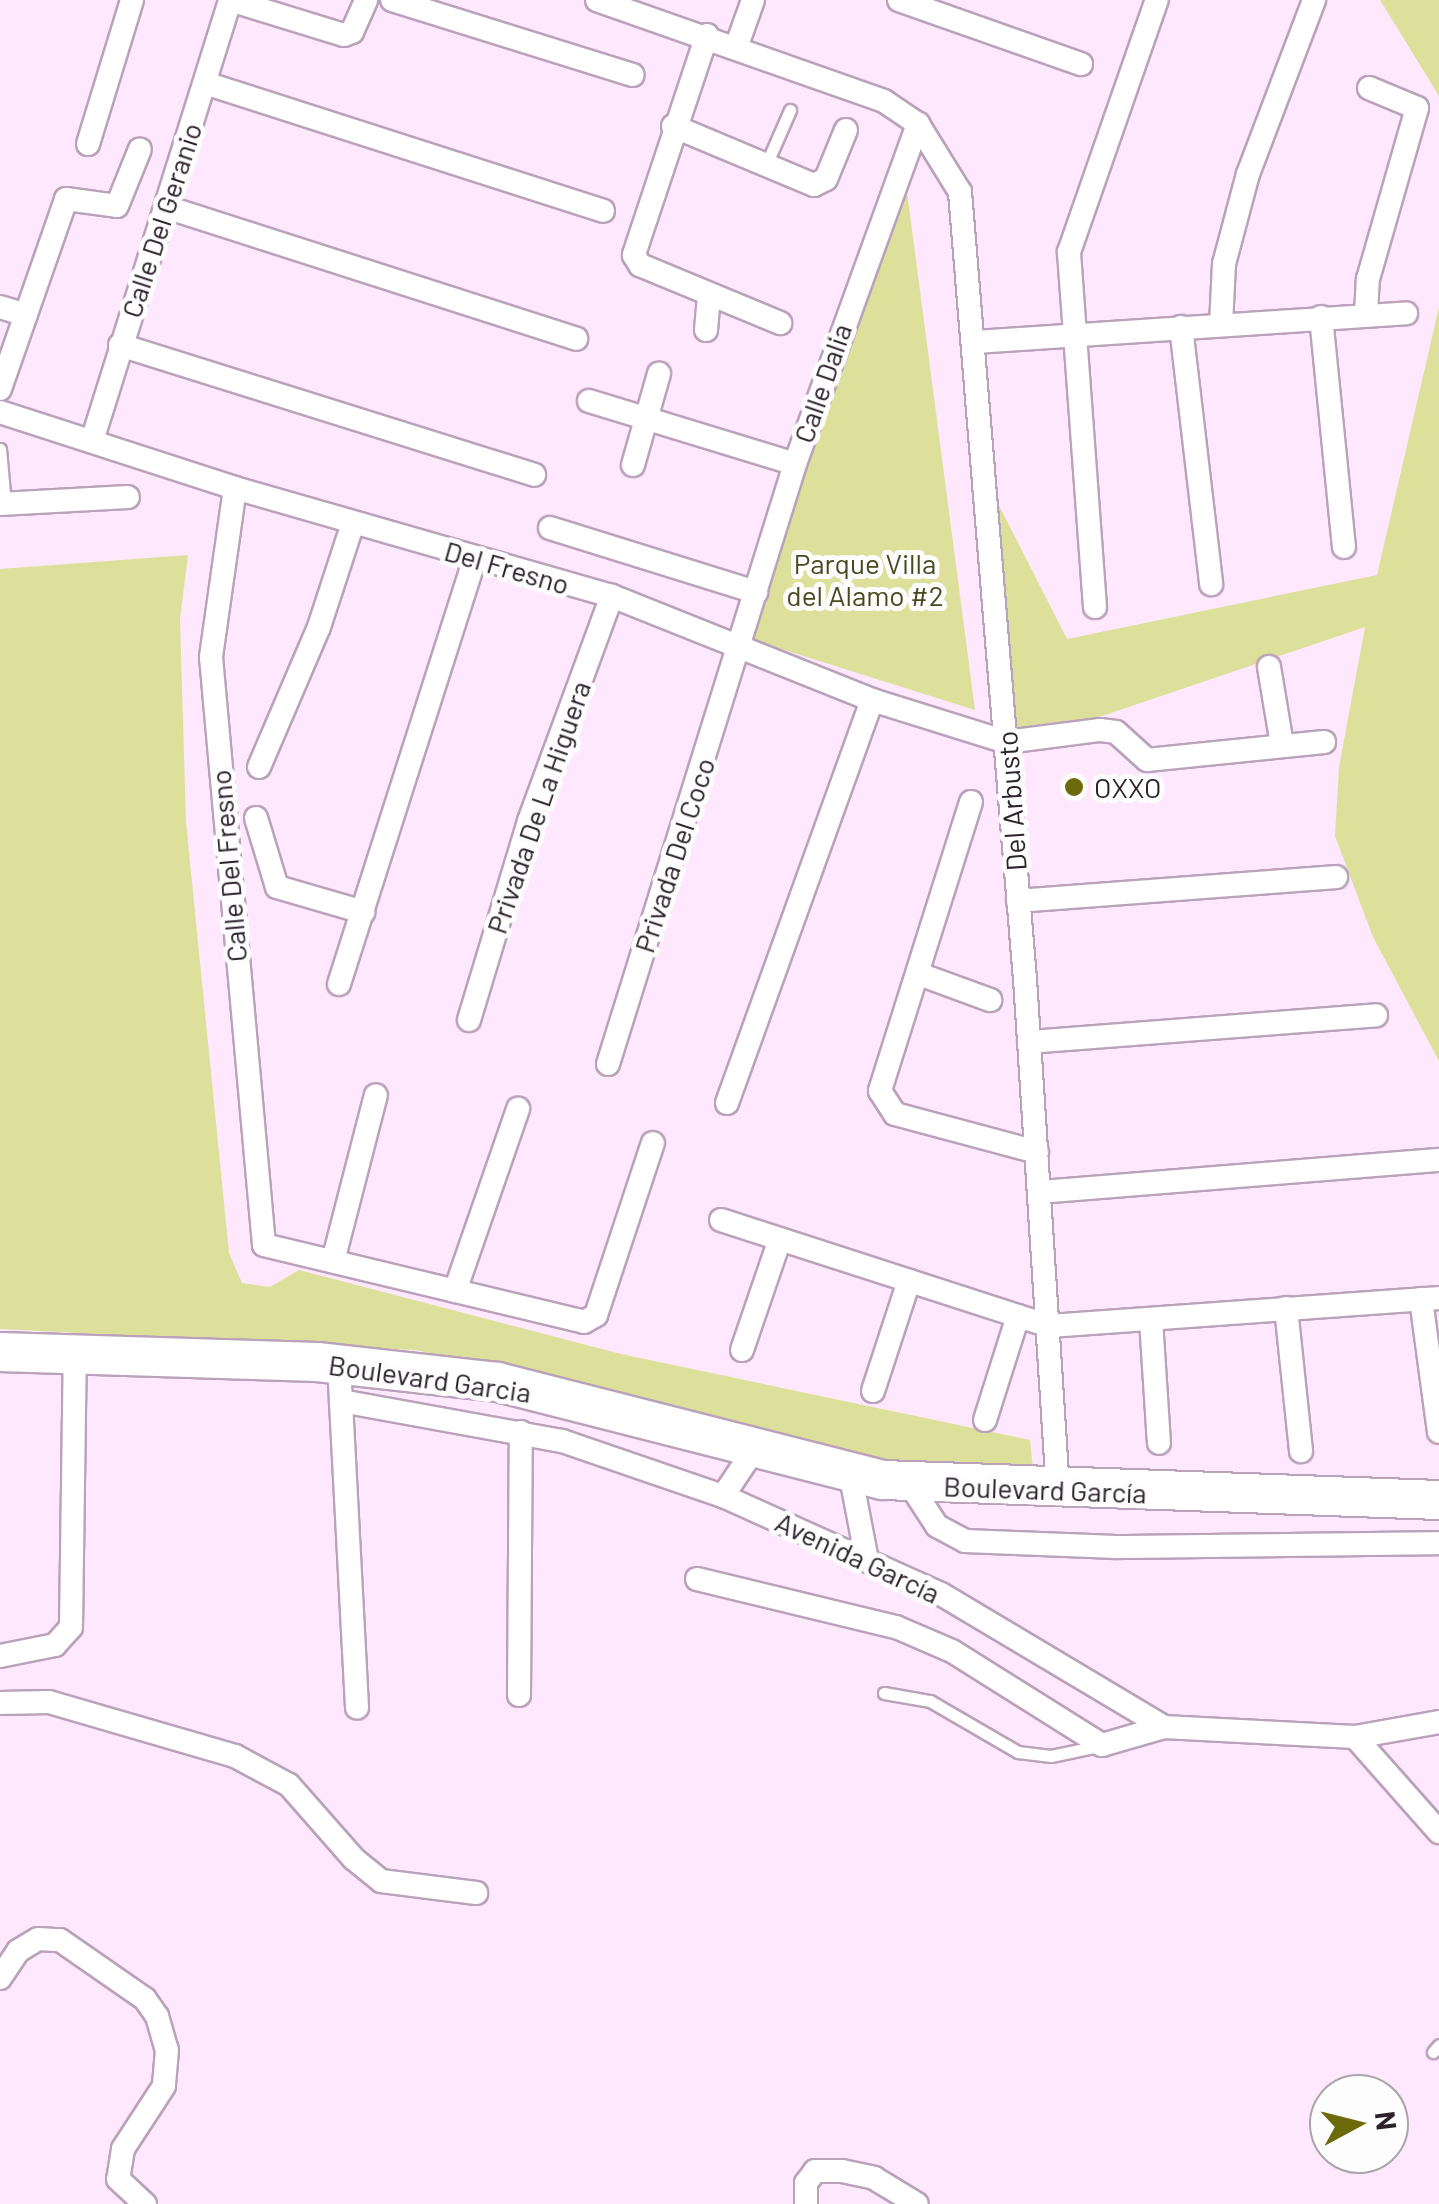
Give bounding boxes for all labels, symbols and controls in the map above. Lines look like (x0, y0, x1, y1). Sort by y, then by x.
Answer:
street label: Calle Del Geranio (114, 118, 208, 322)
street label: Calle Dalia (786, 319, 858, 447)
street label: Del Fresno (441, 533, 573, 601)
park label: Parque Villa del Alamo #2 (786, 546, 944, 612)
street label: Privada De La Higuera (479, 676, 597, 938)
street label: Del Arbusto (989, 730, 1033, 872)
street label: Privada Del Coco (627, 753, 721, 957)
street label: Calle Del Fresno (203, 769, 253, 963)
place label: OXXO (1094, 770, 1161, 804)
marker: OXXO (1063, 776, 1085, 798)
street label: Boulevard Garcia (326, 1347, 534, 1409)
street label: Boulevard García (943, 1469, 1147, 1509)
street label: Avenida García (770, 1504, 946, 1610)
north arrow (1309, 2074, 1409, 2174)
text: N (1369, 2109, 1405, 2132)

